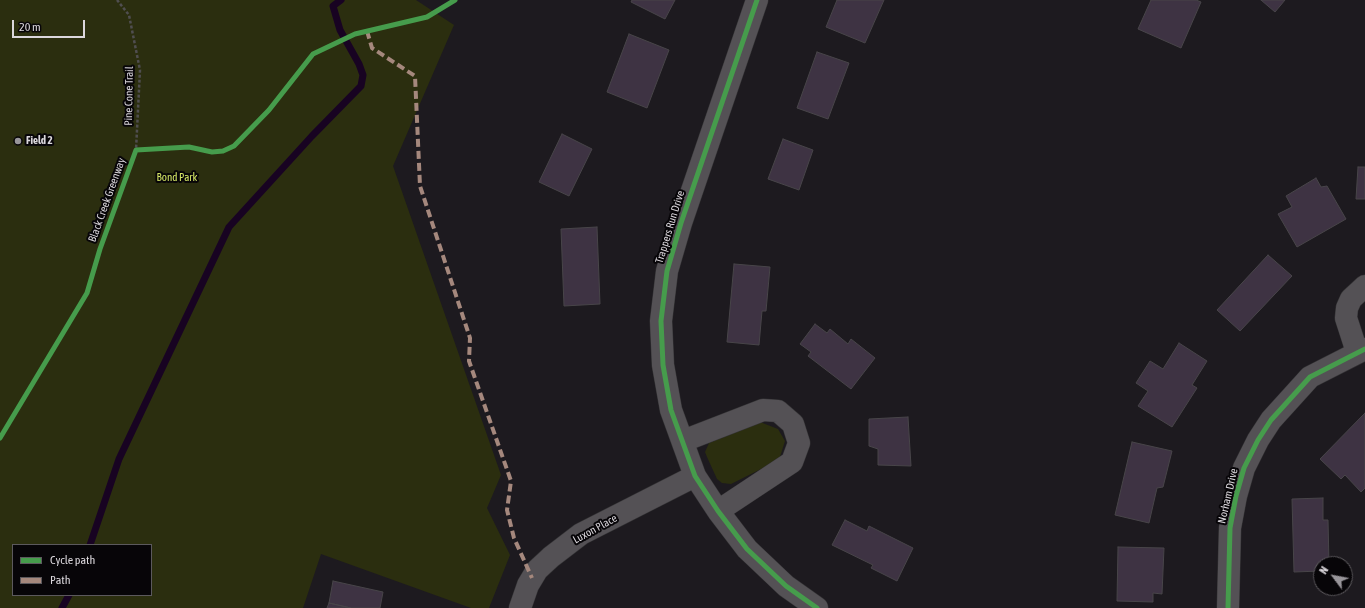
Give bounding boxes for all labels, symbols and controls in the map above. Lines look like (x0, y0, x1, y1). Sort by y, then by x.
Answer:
scale bar (14, 12, 87, 38)
text: 20 m (19, 20, 41, 34)
street label: Pine Cone Trail (122, 66, 136, 126)
place label: Field 2 (26, 134, 53, 148)
marker: Field 2 (13, 136, 23, 146)
street label: Black Creek Greenway (86, 156, 128, 244)
park label: Bond Park (157, 171, 197, 185)
street label: Trappers Run Drive (653, 189, 687, 265)
street label: Norham Drive (1215, 467, 1241, 525)
street label: Luxon Place (571, 511, 619, 547)
legend (12, 544, 152, 596)
text: Cycle path (50, 553, 95, 567)
north arrow (1313, 556, 1353, 596)
text: N (1317, 564, 1330, 576)
text: Path (50, 573, 71, 587)

